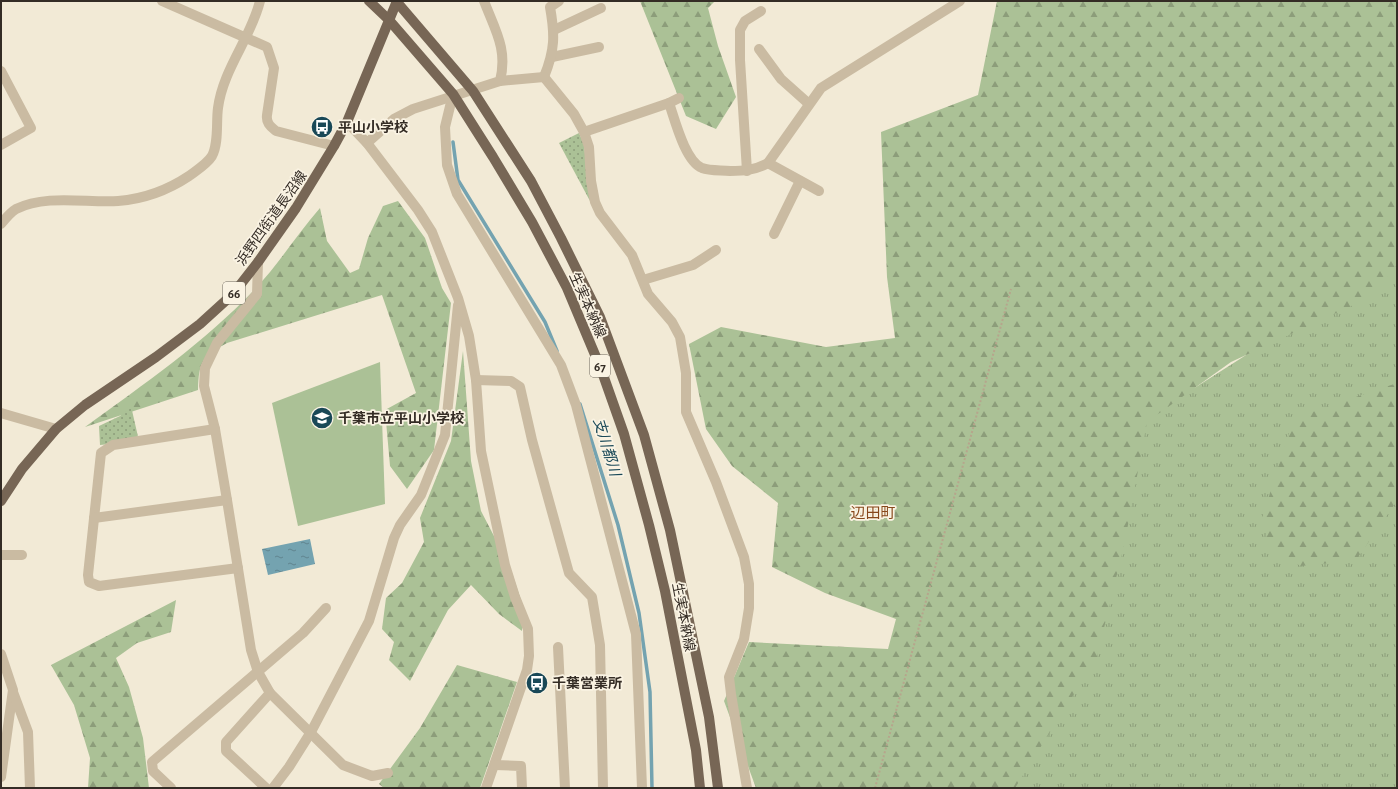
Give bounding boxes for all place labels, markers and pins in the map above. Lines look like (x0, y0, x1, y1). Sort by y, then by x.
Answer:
bus stop icon: 平山小学校 (309, 114, 335, 140)
place label: 平山小学校 (338, 120, 408, 135)
school or university icon: 千葉市立平山小学校 (309, 405, 335, 431)
place label: 千葉市立平山小学校 (338, 411, 464, 426)
bus stop icon: 千葉営業所 (524, 670, 550, 696)
place label: 千葉営業所 (552, 676, 622, 691)

